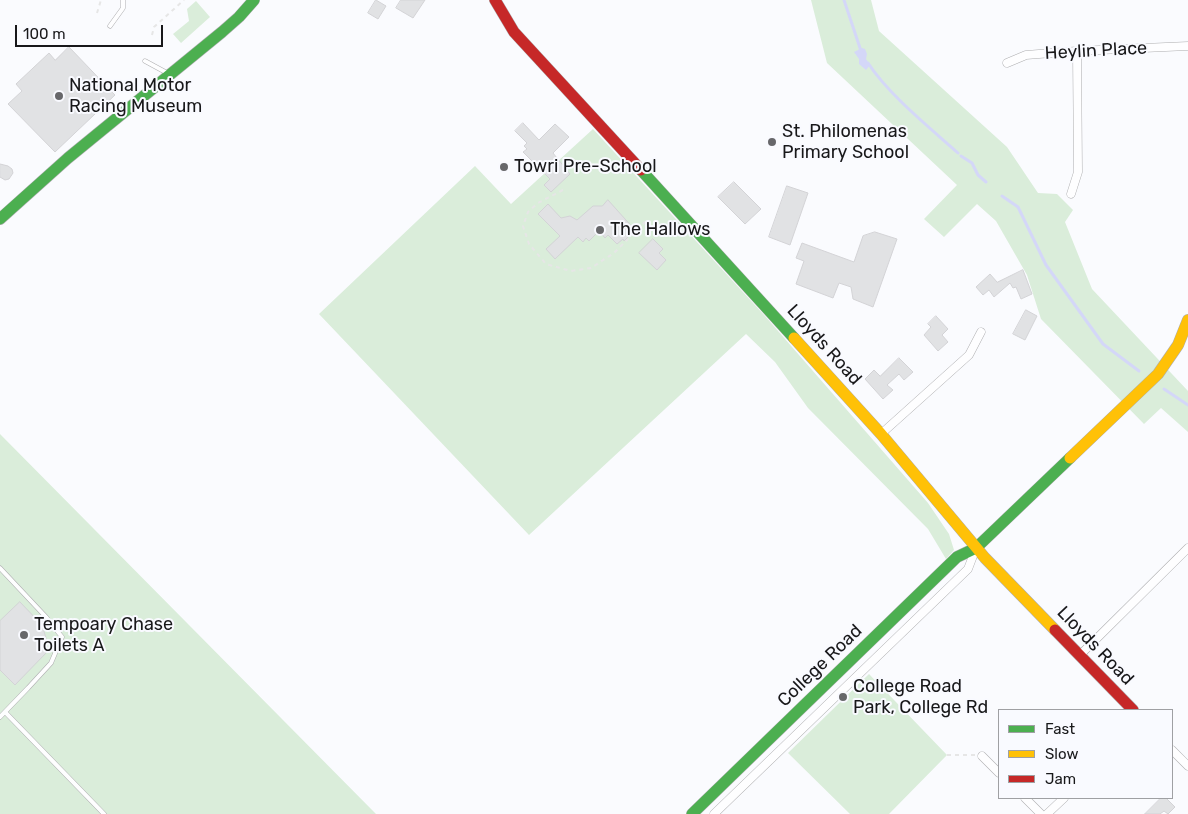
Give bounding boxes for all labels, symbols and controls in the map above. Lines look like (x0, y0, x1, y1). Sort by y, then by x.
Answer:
scale bar (18, 15, 165, 47)
text: 100 m (23, 25, 65, 43)
street label: Heylin Place (1044, 38, 1148, 64)
place label: National Motor Racing Museum (69, 75, 202, 118)
marker: National Motor Racing Museum (53, 90, 65, 102)
place label: St. Philomenas Primary School (782, 121, 909, 163)
marker: St. Philomenas Primary School (766, 136, 778, 148)
place label: Towri Pre-School (514, 156, 657, 178)
marker: Towri Pre-School (498, 161, 510, 173)
place label: The Hallows (610, 219, 711, 241)
marker: The Hallows (594, 224, 606, 236)
street label: Lloyds Road (782, 300, 866, 390)
street label: Lloyds Road (1052, 602, 1138, 690)
place label: Tempoary Chase Toilets A (34, 614, 173, 656)
street label: College Road (773, 620, 867, 712)
marker: Tempoary Chase Toilets A (18, 629, 30, 641)
place label: College Road Park, College Rd (853, 676, 988, 719)
marker: College Road Park, College Rd (837, 691, 849, 703)
legend (998, 709, 1173, 799)
text: Fast (1045, 720, 1075, 738)
text: Slow (1045, 745, 1078, 763)
text: Jam (1045, 770, 1076, 788)

